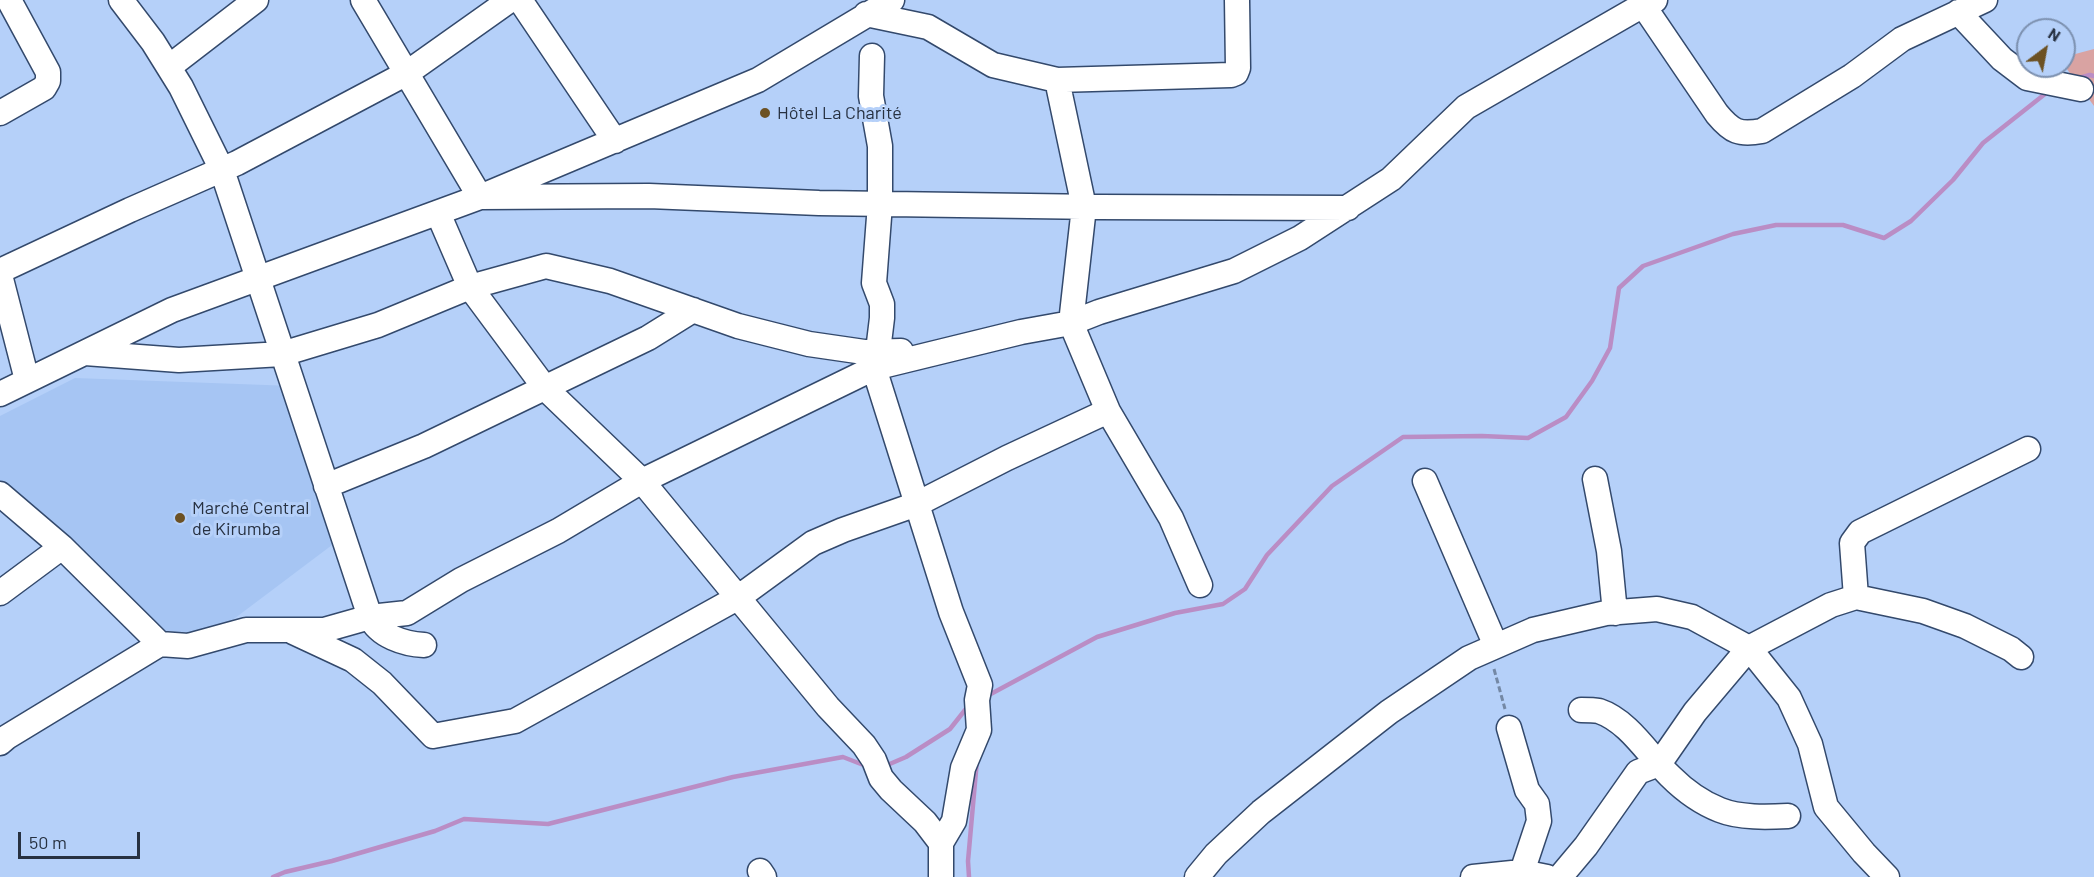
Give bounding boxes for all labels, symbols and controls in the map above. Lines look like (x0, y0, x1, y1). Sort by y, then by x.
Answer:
north arrow (2016, 18, 2076, 78)
text: N (2045, 23, 2064, 45)
place label: Hôtel La Charité (777, 102, 902, 124)
marker: Hôtel La Charité (758, 106, 772, 120)
place label: Marché Central de Kirumba (192, 497, 309, 540)
marker: Marché Central de Kirumba (173, 511, 187, 525)
scale bar (21, 820, 142, 858)
text: 50 m (29, 831, 67, 853)

